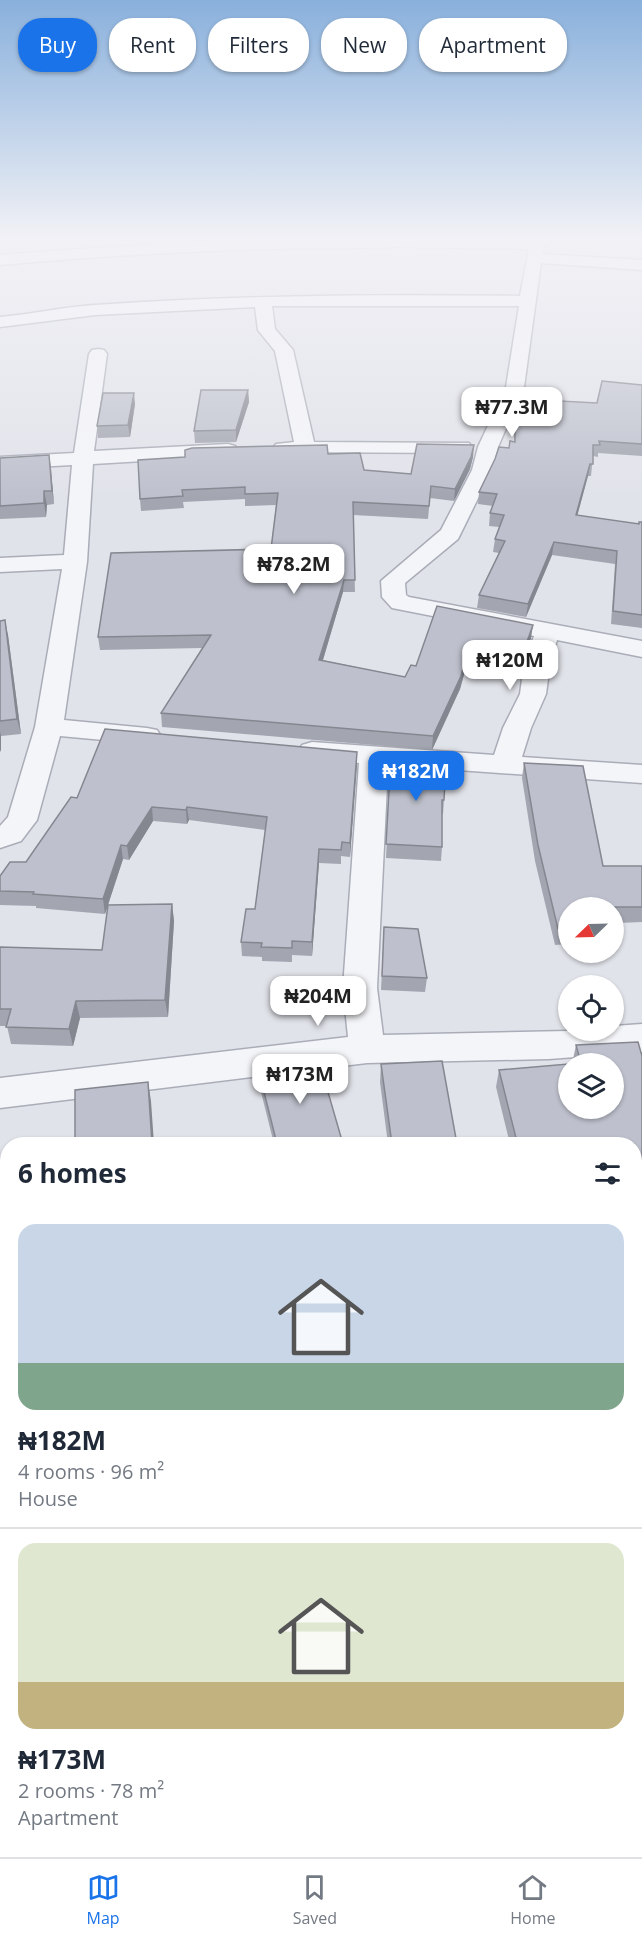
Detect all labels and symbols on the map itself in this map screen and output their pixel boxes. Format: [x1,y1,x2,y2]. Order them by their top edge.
pin: ₦77.3M [463,387,561,438]
pin: ₦78.2M [245,544,343,595]
pin: ₦120M [468,640,552,691]
pin: ₦182M [374,751,458,802]
north arrow [558,897,624,963]
pin: ₦204M [276,976,360,1027]
pin: ₦173M [258,1054,342,1105]

